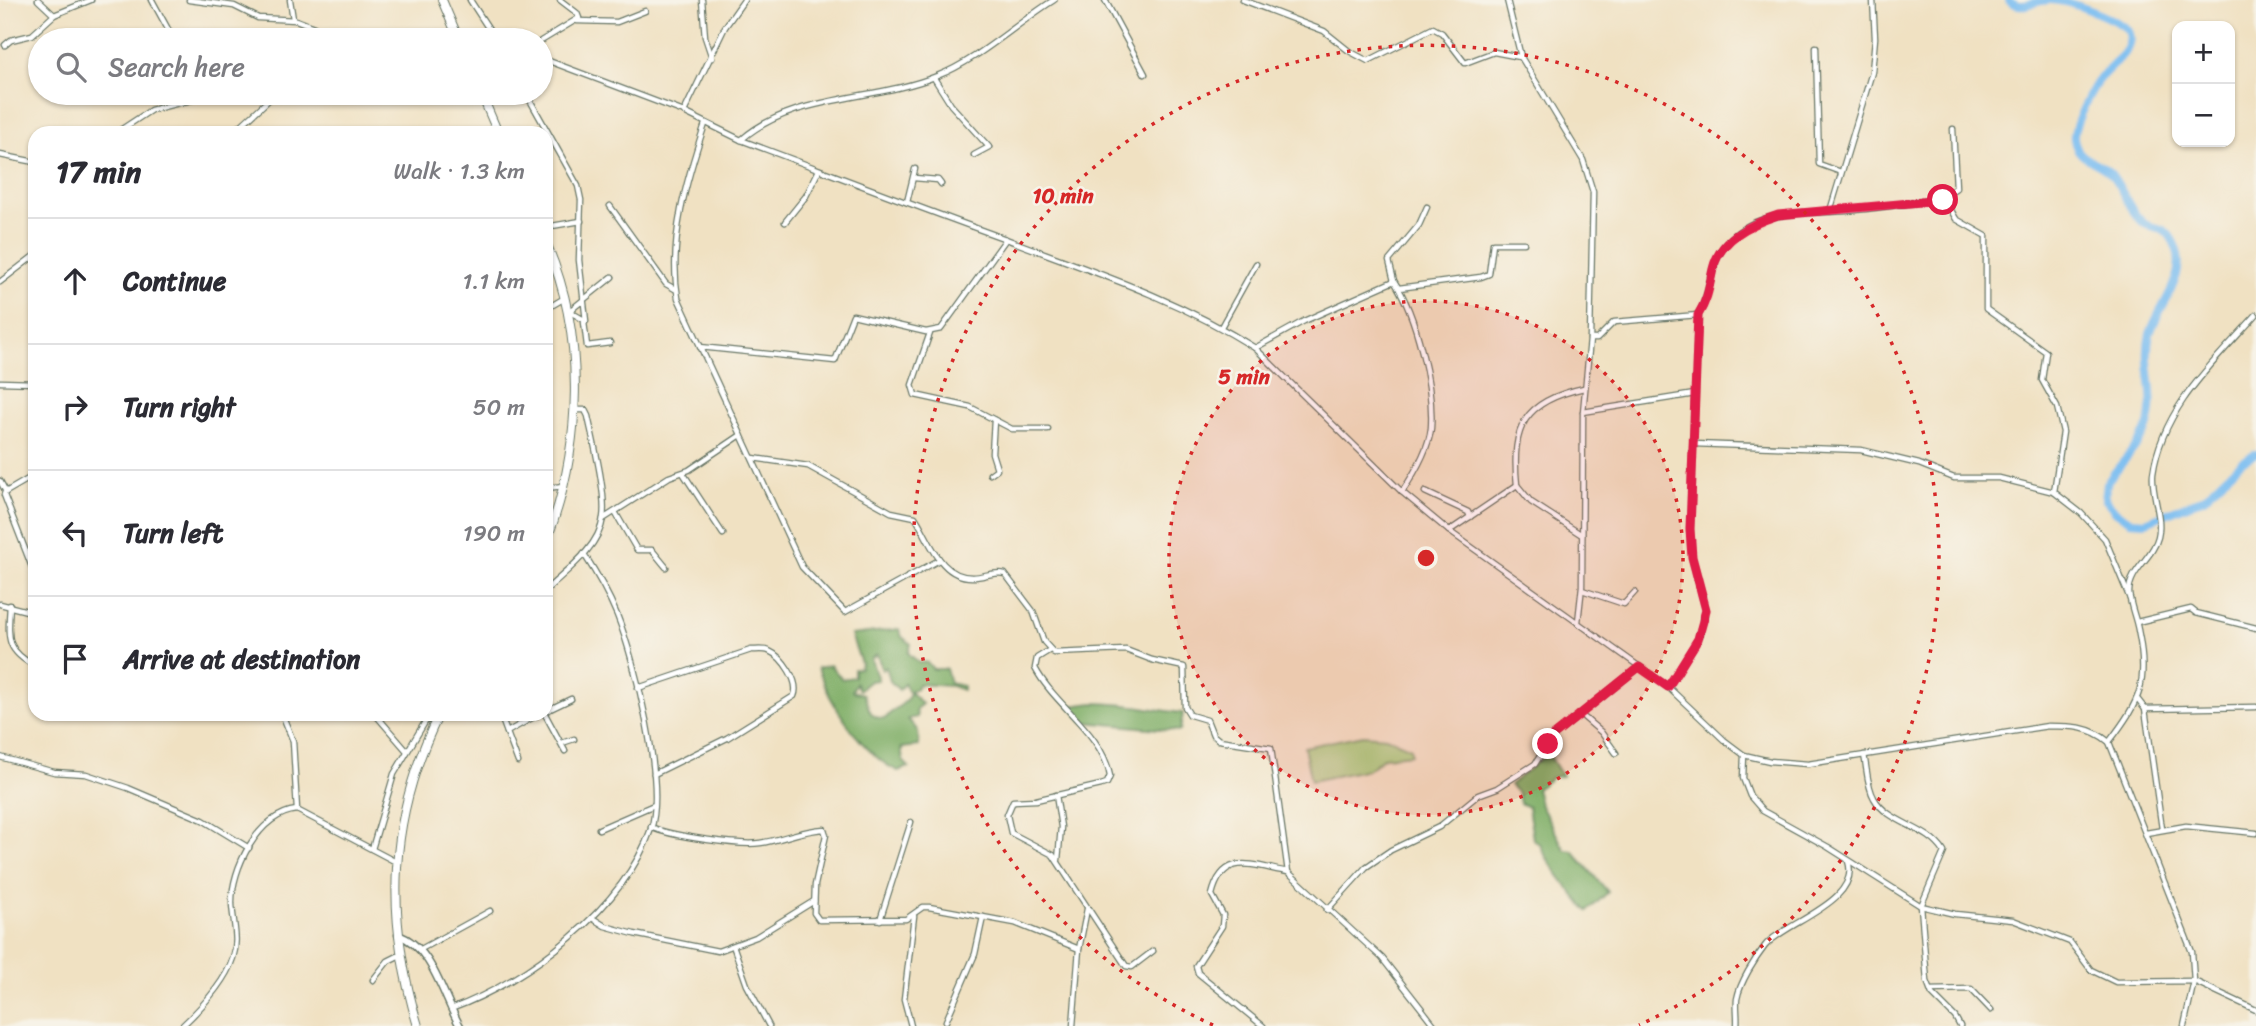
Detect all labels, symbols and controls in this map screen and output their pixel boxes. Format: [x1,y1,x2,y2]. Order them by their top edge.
map controls [2172,21,2235,147]
button: + [2172,21,2235,84]
search box [28,28,553,105]
text: Search here [108,44,245,90]
icon: search [52,48,90,86]
button: − [2172,84,2235,147]
text: 17 min [56,145,141,199]
text: Walk · 1.3 km [394,151,525,192]
text: 10 min [1033,177,1094,215]
route start [1927,184,1958,215]
text: Continue [123,258,226,304]
text: 1.1 km [462,261,525,302]
icon: ahead [56,262,94,300]
text: 5 min [1218,358,1270,396]
text: Turn right [123,384,236,430]
text: 50 m [473,387,525,428]
icon: right [56,388,94,426]
text: Turn left [123,510,223,556]
text: 190 m [463,513,525,554]
icon: left [56,514,94,552]
centre of rings [1414,546,1438,570]
text: Arrive at destination [123,636,360,682]
icon: arrive [56,640,94,678]
route end [1532,728,1563,759]

